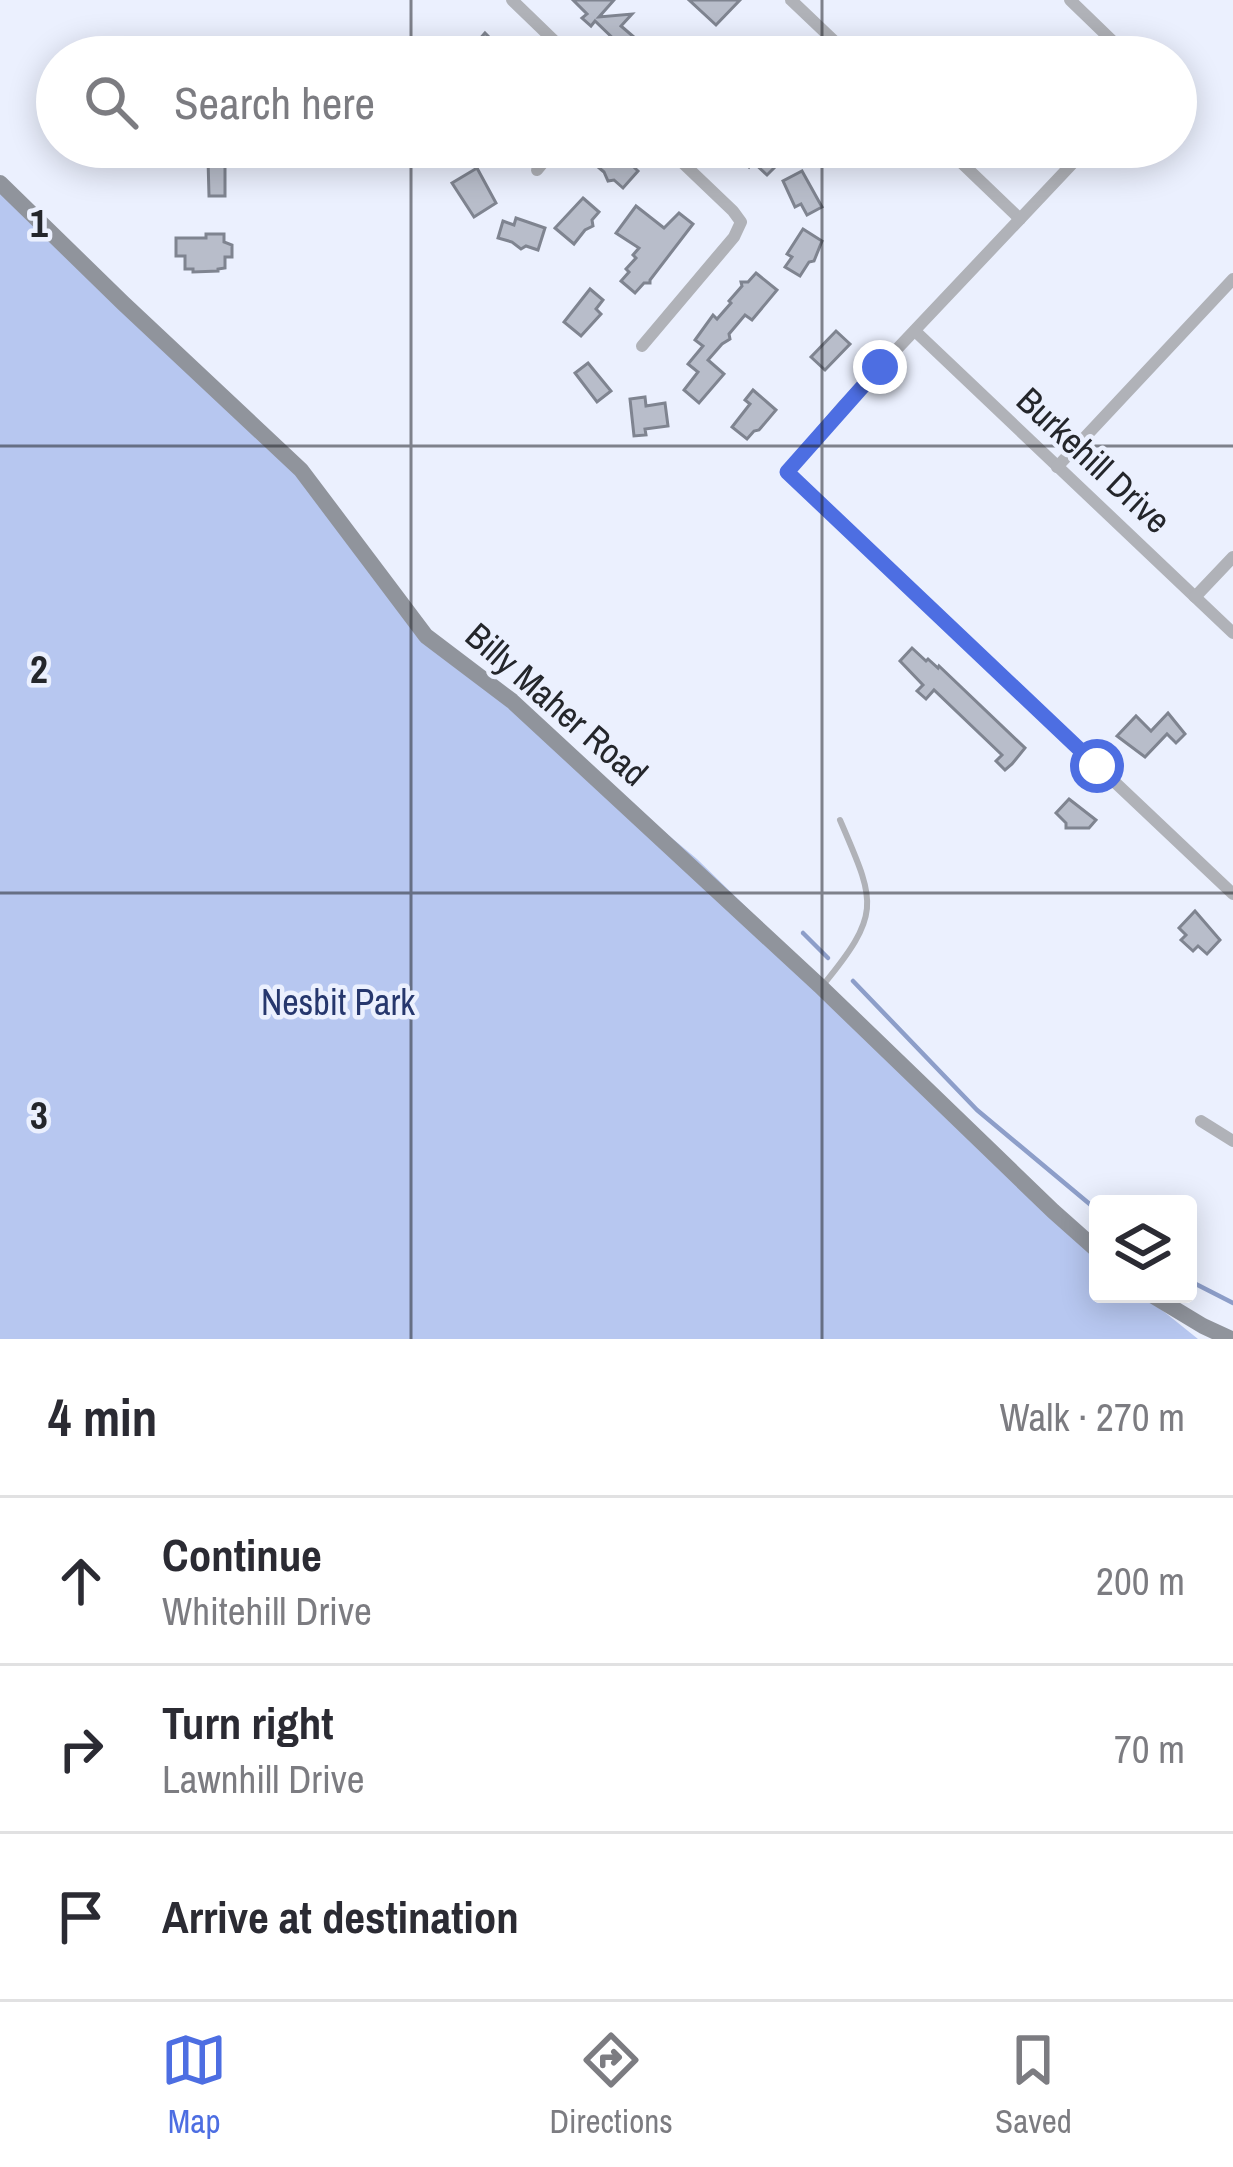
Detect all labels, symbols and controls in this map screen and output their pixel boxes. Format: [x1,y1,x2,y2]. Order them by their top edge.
search box [36,36,1197,168]
icon: search [78,69,144,135]
text: Search here [174,72,375,133]
text: 1 [30,197,48,249]
route end [853,340,907,394]
street label: Burkehill Drive [1007,376,1181,544]
street label: Billy Maher Road [456,612,658,796]
text: 2 [30,643,48,695]
route start [1070,739,1124,793]
park label: Nesbit Park [261,978,415,1026]
text: 3 [30,1089,48,1141]
map controls [1089,1195,1197,1303]
button: layers [1089,1195,1197,1303]
text: 4 min [48,1383,157,1452]
text: Walk · 270 m [1000,1391,1185,1443]
text: Continue [162,1524,322,1585]
icon: ahead [48,1548,114,1614]
text: 200 m [1096,1555,1185,1607]
text: Whitehill Drive [162,1585,372,1637]
text: Turn right [162,1692,334,1753]
icon: right [48,1716,114,1782]
text: 70 m [1114,1723,1185,1775]
text: Lawnhill Drive [162,1753,365,1805]
icon: arrive [48,1884,114,1950]
text: Arrive at destination [162,1886,519,1947]
tab: Map [161,2027,227,2143]
tab: Directions [549,2027,673,2143]
tab: Saved [995,2027,1072,2143]

